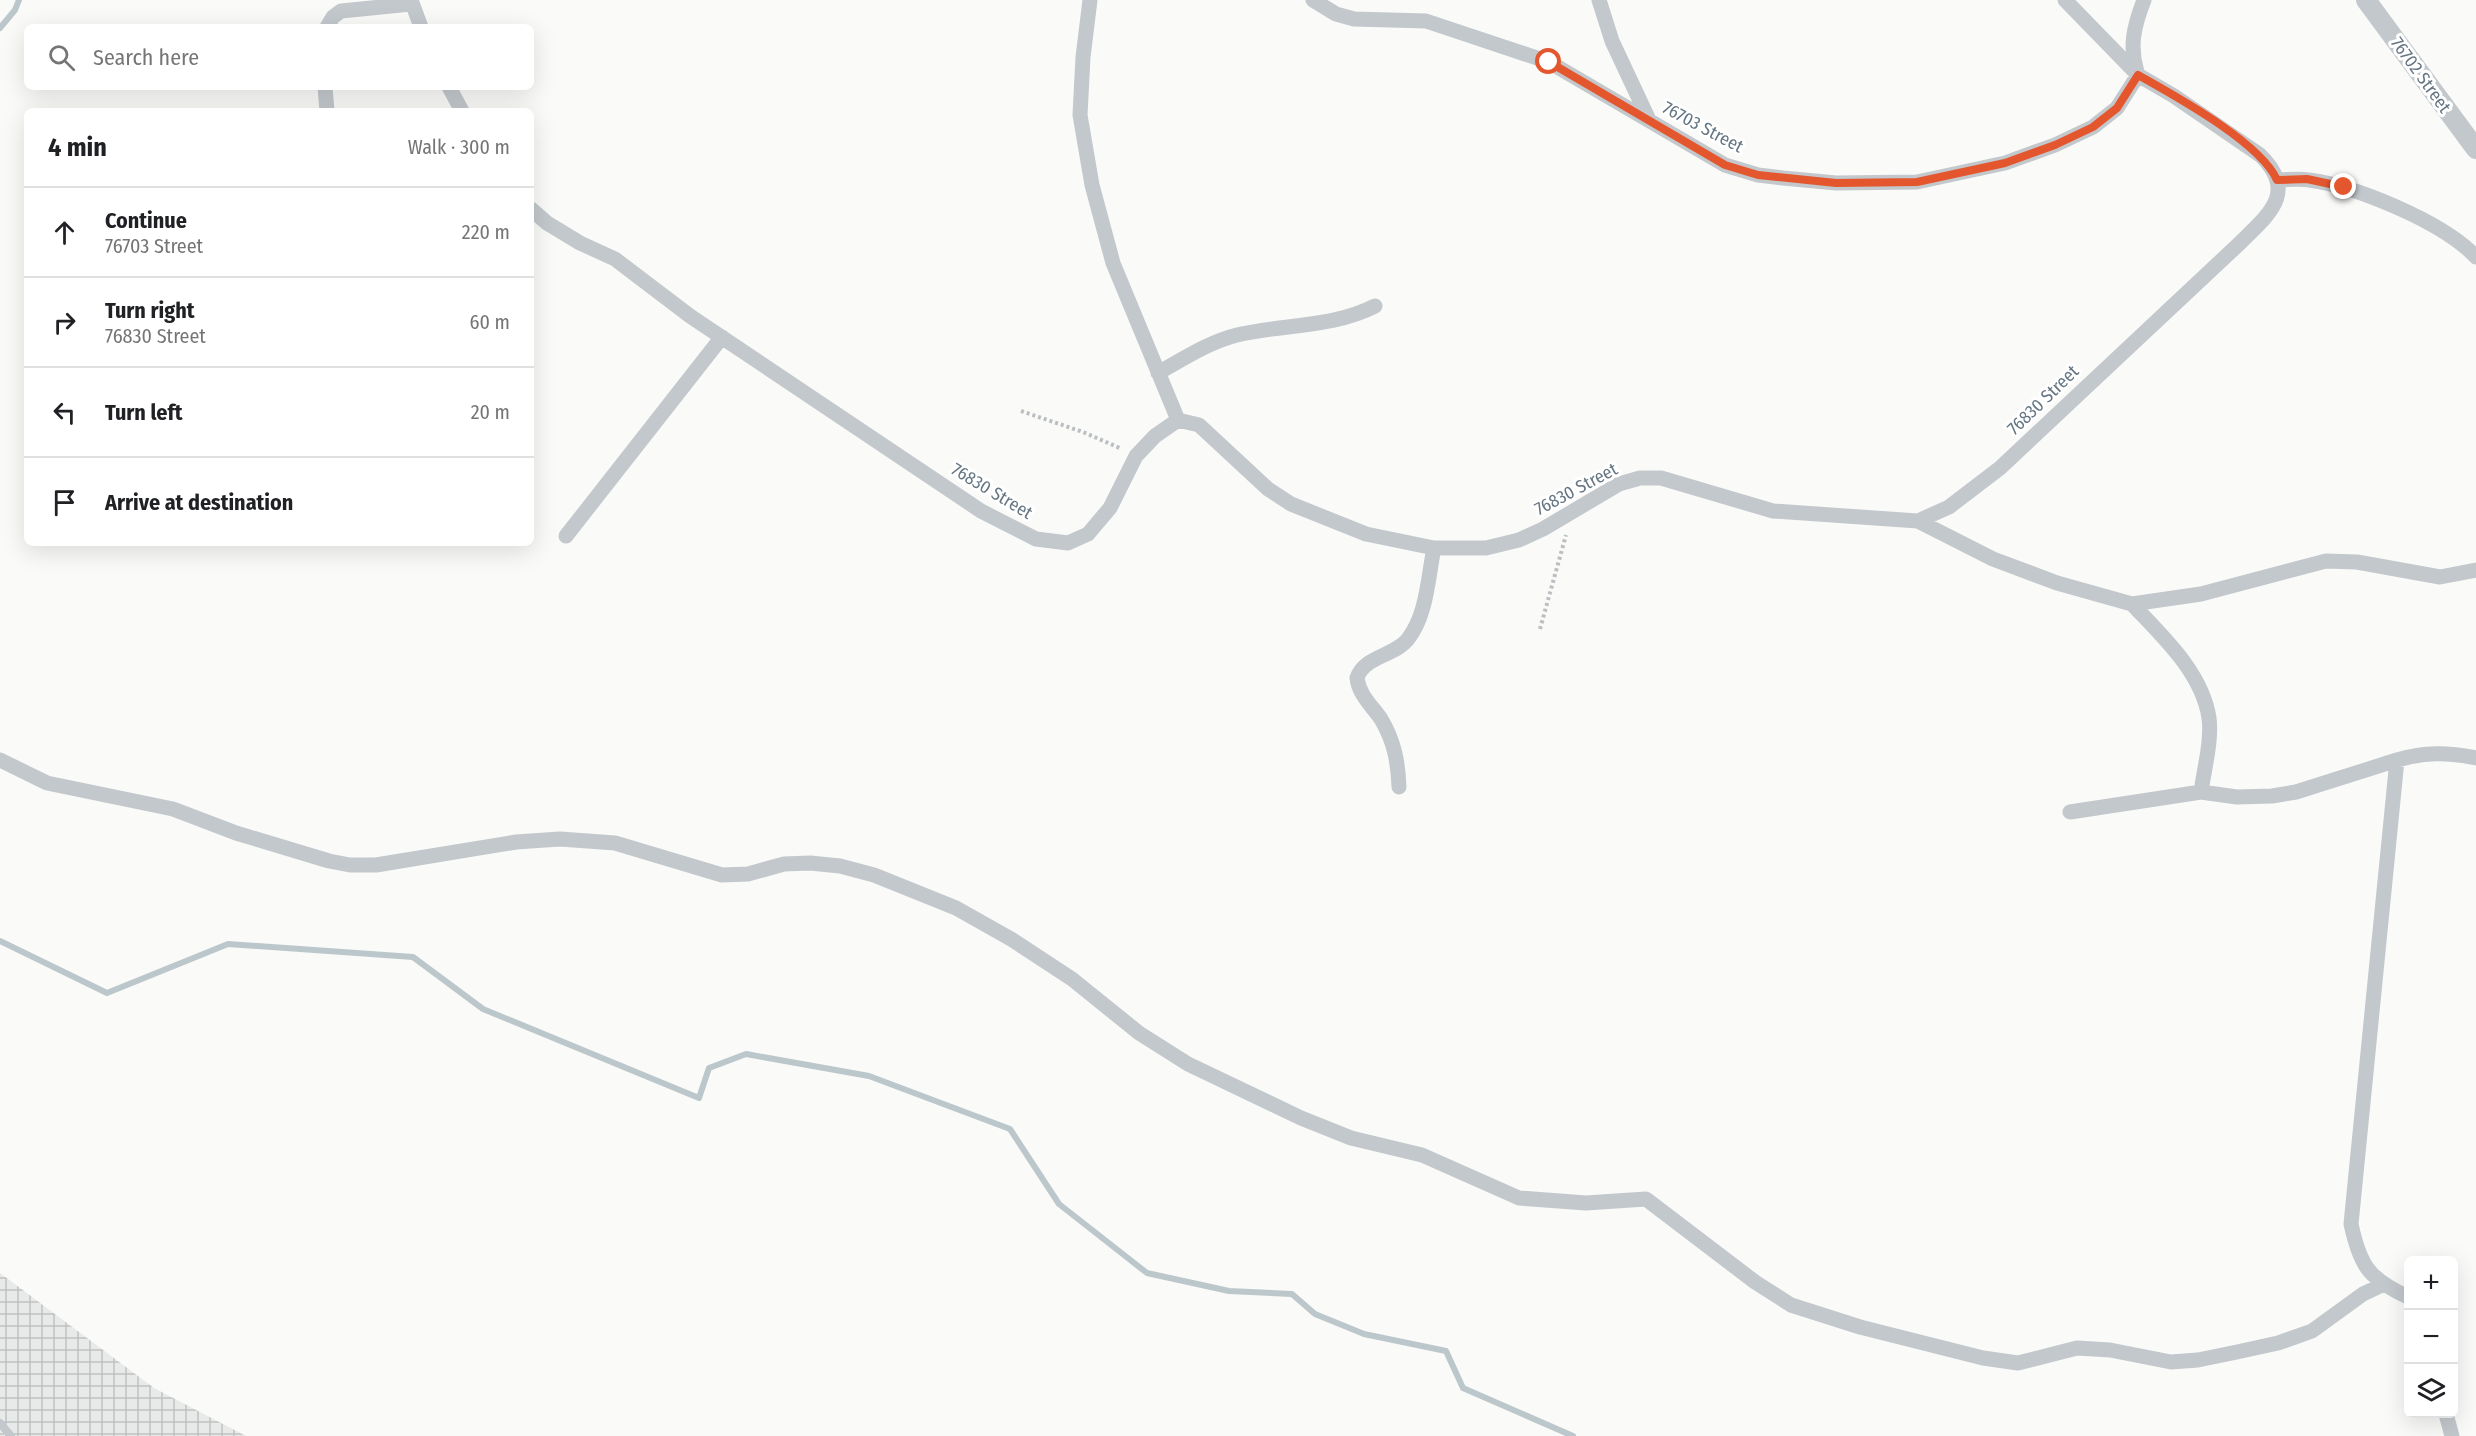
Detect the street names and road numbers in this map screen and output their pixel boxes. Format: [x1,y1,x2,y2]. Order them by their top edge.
street label: 76702 Street [2386,33,2456,117]
street label: 76703 Street [1659,97,1747,158]
street label: 76830 Street [2003,360,2083,439]
street label: 76830 Street [947,458,1037,524]
street label: 76830 Street [1531,458,1621,520]

